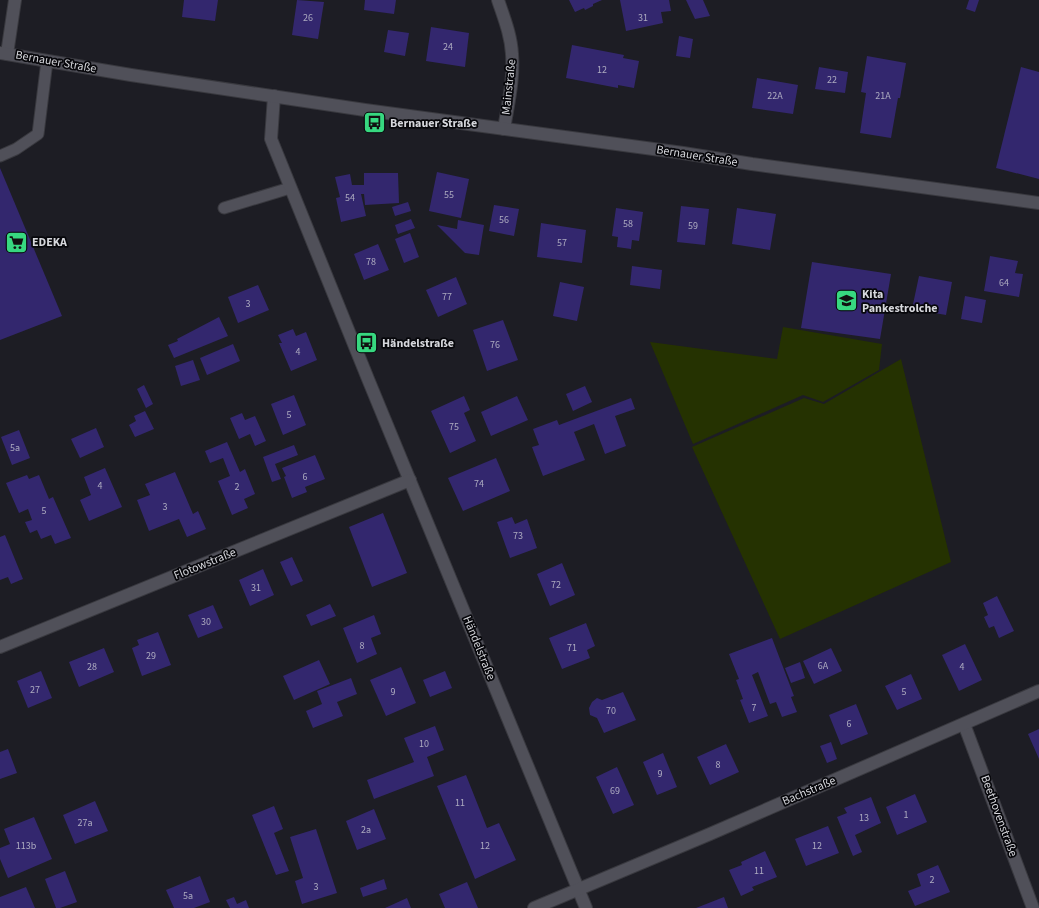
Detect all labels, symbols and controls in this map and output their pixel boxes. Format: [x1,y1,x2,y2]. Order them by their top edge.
house number: 26 [303,11,313,25]
house number: 31 [638,11,648,25]
house number: 24 [443,40,453,54]
street label: Bernauer Straße [14,47,98,77]
street label: Mainstraße [498,58,520,116]
house number: 12 [597,63,607,77]
house number: 22 [827,73,837,87]
house number: 22A [767,89,783,103]
house number: 21A [875,89,891,103]
bus stop icon: Bernauer Straße [361,110,387,136]
place label: Bernauer Straße [390,115,477,132]
street label: Bernauer Straße [655,141,739,171]
house number: 55 [444,188,454,202]
house number: 54 [345,191,355,205]
house number: 56 [499,213,509,227]
house number: 58 [623,217,633,231]
house number: 59 [688,219,698,233]
supermarket icon: EDEKA [3,229,29,255]
place label: EDEKA [32,234,67,251]
house number: 57 [557,236,567,250]
house number: 78 [366,255,376,269]
house number: 64 [999,276,1009,290]
place label: Kita Pankestrolche [862,286,938,317]
school or university icon: Kita Pankestrolche [833,288,859,314]
house number: 77 [442,290,452,304]
house number: 3 [246,297,251,311]
bus stop icon: Händelstraße [353,330,379,356]
place label: Händelstraße [382,335,454,352]
house number: 76 [490,338,500,352]
house number: 4 [296,345,301,359]
house number: 5 [287,408,292,422]
house number: 75 [449,420,459,434]
house number: 5a [10,441,20,455]
house number: 6 [303,470,308,484]
house number: 74 [474,477,484,491]
house number: 4 [98,479,103,493]
house number: 2 [235,480,240,494]
house number: 3 [163,500,168,514]
house number: 5 [42,504,47,518]
house number: 73 [513,529,523,543]
street label: Flotowstraße [171,544,239,584]
house number: 72 [551,578,561,592]
house number: 31 [251,581,261,595]
street label: Händelstraße [458,613,500,683]
house number: 30 [201,615,211,629]
house number: 8 [360,639,365,653]
house number: 71 [567,641,577,655]
house number: 29 [146,649,156,663]
house number: 6A [818,659,829,673]
house number: 28 [87,660,97,674]
house number: 4 [960,660,965,674]
house number: 27 [30,683,40,697]
house number: 9 [391,685,396,699]
house number: 5 [902,685,907,699]
house number: 7 [752,701,757,715]
house number: 70 [606,704,616,718]
house number: 6 [847,717,852,731]
house number: 10 [419,737,429,751]
house number: 8 [716,758,721,772]
house number: 9 [658,767,663,781]
street label: Bachstraße [780,772,838,810]
street label: Beethovenstraße [976,773,1022,859]
house number: 69 [610,784,620,798]
house number: 11 [455,796,465,810]
house number: 1 [904,808,909,822]
house number: 13 [859,811,869,825]
house number: 27a [78,816,92,830]
house number: 2a [361,823,371,837]
house number: 113b [16,839,37,853]
house number: 12 [480,839,490,853]
house number: 12 [812,839,822,853]
house number: 11 [754,864,764,878]
house number: 2 [930,873,935,887]
house number: 3 [314,880,319,894]
house number: 5a [183,889,193,903]

